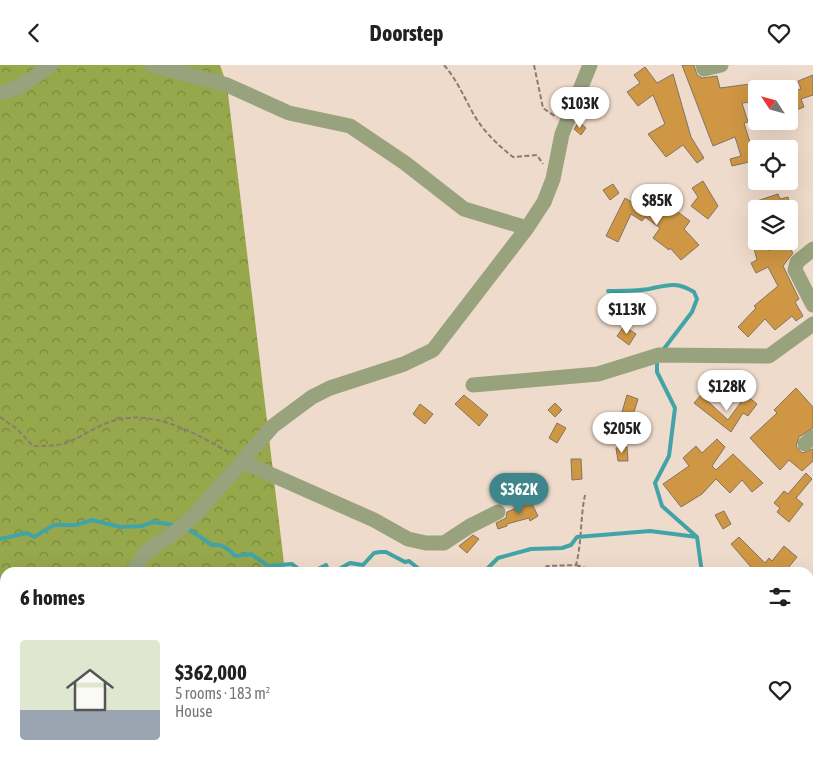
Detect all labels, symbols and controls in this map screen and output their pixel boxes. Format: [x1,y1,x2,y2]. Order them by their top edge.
icon: back [20,19,48,47]
icon: heart [765,19,793,47]
text: Doorstep [370,20,443,46]
north arrow [748,80,798,130]
map controls [748,80,798,250]
pin: $103K [545,87,615,129]
text: $103K [561,94,599,112]
button: locate [748,140,798,190]
pin: $85K [627,184,687,226]
text: $85K [642,191,672,209]
button: layers [748,200,798,250]
pin: $113K [592,293,662,335]
text: $113K [608,300,646,318]
pin: $128K [692,369,762,412]
text: $128K [708,377,746,395]
pin: $205K [587,411,657,454]
text: $205K [603,419,641,437]
pin: $362K [484,473,554,515]
text: $362K [500,480,538,498]
icon: filters [766,583,794,611]
text: 6 homes [20,585,85,609]
icon: home [60,660,120,720]
text: $362,000 [175,660,247,684]
icon: heart [766,676,794,704]
text: 5 rooms · 183 m² [175,684,270,702]
text: House [175,702,212,720]

